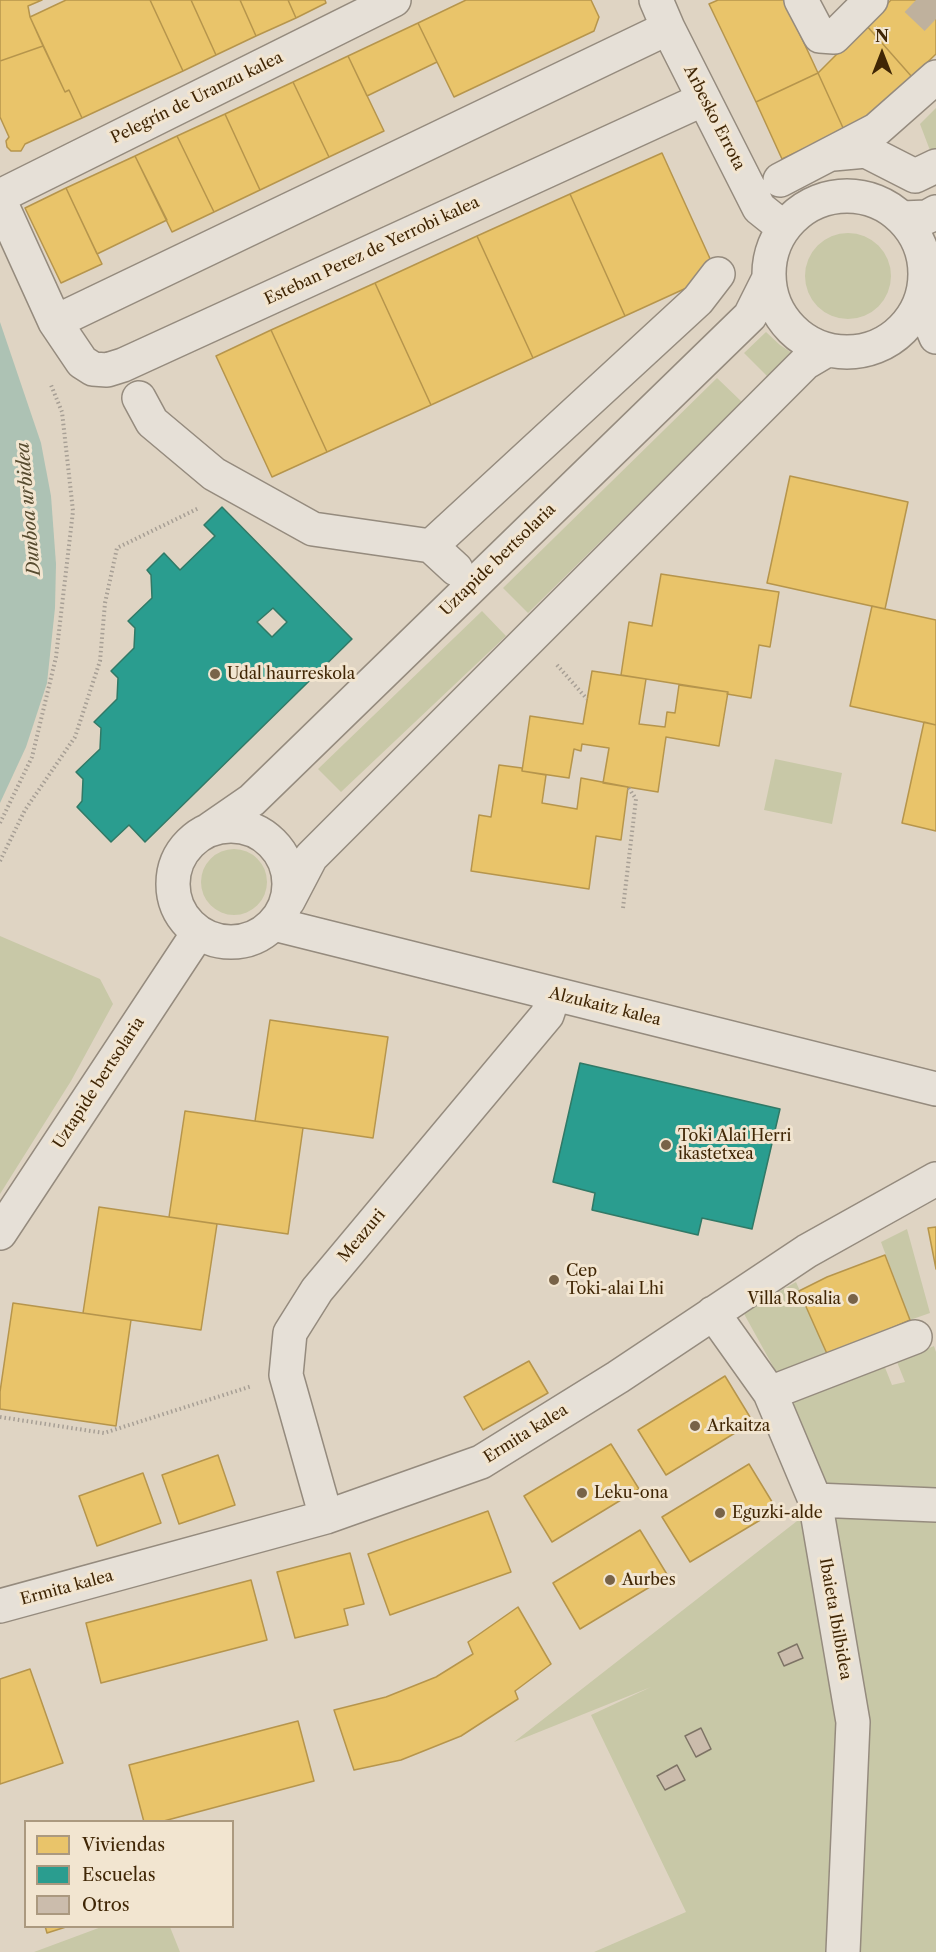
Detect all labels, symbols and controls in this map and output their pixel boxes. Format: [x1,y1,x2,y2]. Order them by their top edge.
north arrow [852,24,912,84]
text: N [875,26,889,46]
street label: Pelegrín de Uranzu kalea [108,48,286,148]
street label: Arbesko Errota [679,62,749,174]
street label: Esteban Perez de Yerrobi kalea [262,193,482,309]
water label: Dunboa urbidea [12,441,46,577]
street label: Uztapide bertsolaria [436,500,560,620]
place label: Udal haurreskola [227,664,355,684]
marker: Udal haurreskola [208,667,222,681]
street label: Alzukaitz kalea [547,984,663,1030]
street label: Uztapide bertsolaria [49,1014,149,1152]
place label: Toki Alai Herri ikastetxea [678,1126,791,1164]
marker: Toki Alai Herri ikastetxea [659,1138,673,1152]
street label: Meazuri [334,1206,390,1266]
place label: Cep Toki-alai Lhi [566,1261,664,1299]
marker: Cep Toki-alai Lhi [547,1273,561,1287]
place label: Villa Rosalia [748,1289,841,1309]
marker: Villa Rosalia [846,1292,860,1306]
street label: Ermita kalea [480,1401,572,1467]
place label: Arkaitza [707,1416,770,1436]
marker: Arkaitza [688,1419,702,1433]
place label: Leku-ona [594,1483,668,1503]
marker: Leku-ona [575,1486,589,1500]
place label: Eguzki-alde [732,1503,823,1523]
marker: Eguzki-alde [713,1506,727,1520]
street label: Ibaieta Ibilbidea [815,1557,855,1681]
street label: Ermita kalea [18,1566,116,1610]
place label: Aurbes [622,1570,676,1590]
marker: Aurbes [603,1573,617,1587]
legend [24,1820,234,1928]
text: Viviendas [82,1834,165,1856]
text: Escuelas [82,1864,156,1886]
text: Otros [82,1894,130,1916]

